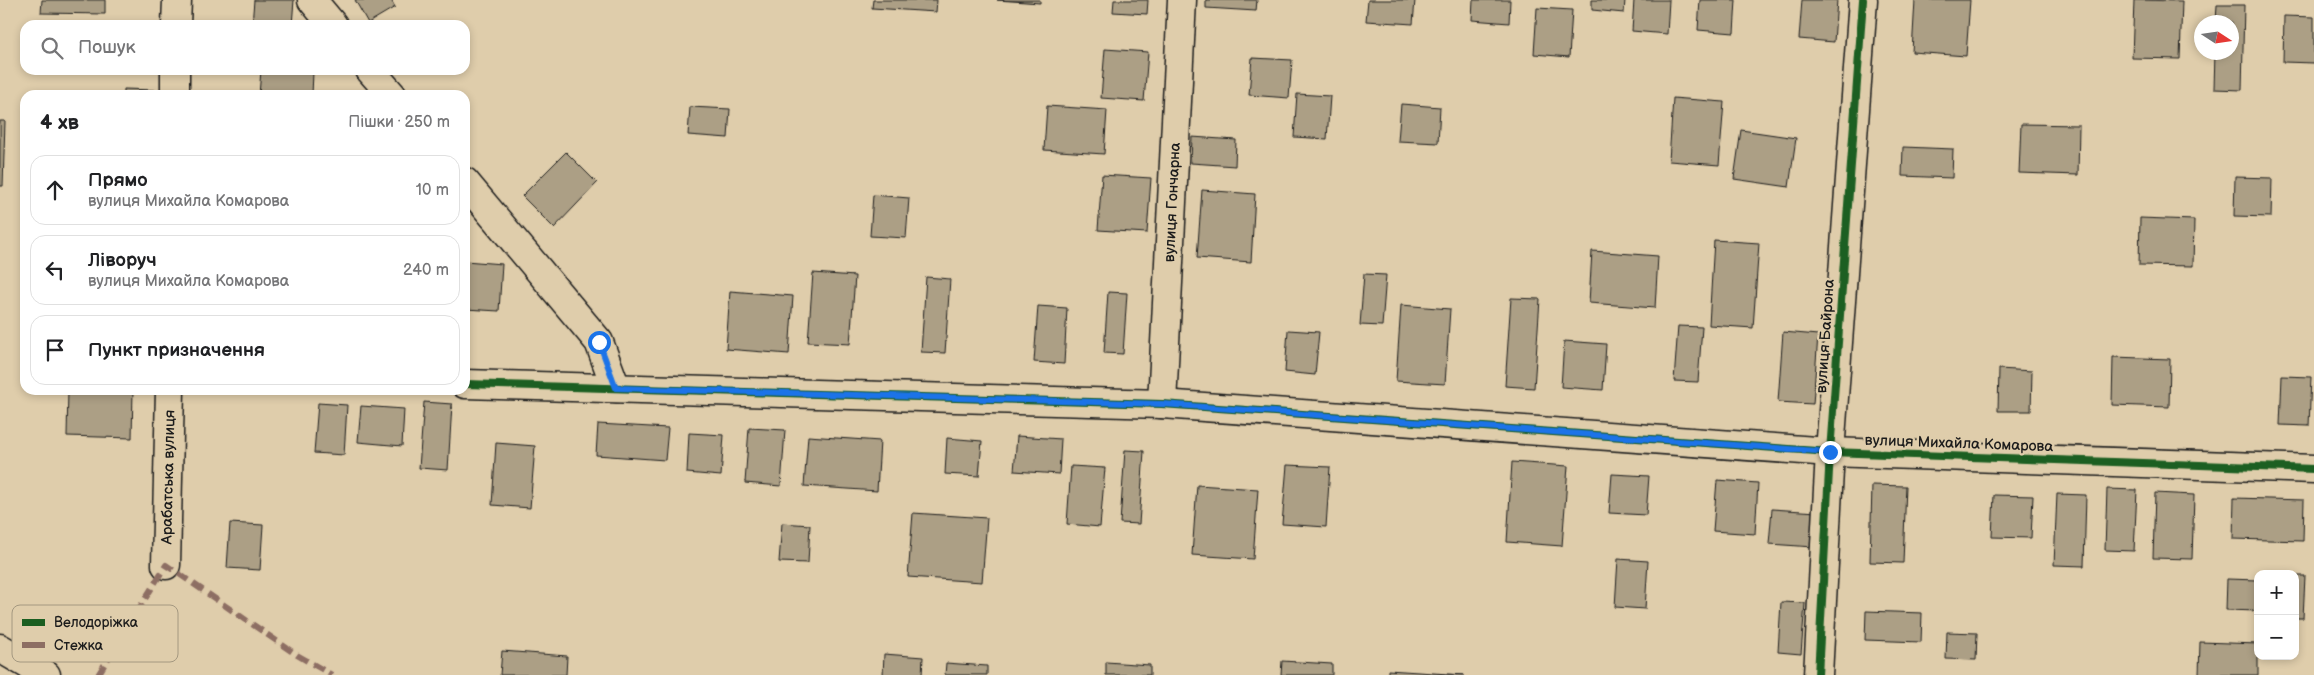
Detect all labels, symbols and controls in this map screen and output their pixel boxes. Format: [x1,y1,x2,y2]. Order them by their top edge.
north arrow [2194,15,2239,60]
search box [20,20,470,75]
icon: search [38,34,66,62]
text: Пошук [78,36,136,59]
text: 4 хв [40,110,79,135]
text: Пішки · 250 m [348,113,450,132]
street label: вулиця Гончарна [1160,142,1185,263]
text: Прямо [88,169,148,192]
icon: ahead [41,176,69,204]
text: 10 m [416,181,449,200]
text: вулиця Михайла Комарова [88,192,289,211]
text: Ліворуч [88,249,157,272]
icon: left [41,256,69,284]
text: 240 m [403,261,449,280]
text: вулиця Михайла Комарова [88,272,289,291]
street label: вулиця Байрона [1812,278,1839,394]
route start [588,331,611,354]
icon: arrive [41,336,69,364]
text: Пункт призначення [88,339,265,362]
street label: Арабатська вулиця [157,410,180,546]
street label: вулиця Михайла Комарова [1864,431,2054,456]
route end [1819,441,1842,464]
map controls [2254,570,2299,660]
button: + [2254,570,2299,615]
legend [12,605,178,662]
text: Велодоріжка [54,614,139,631]
button: − [2254,615,2299,660]
text: Стежка [54,637,104,654]

